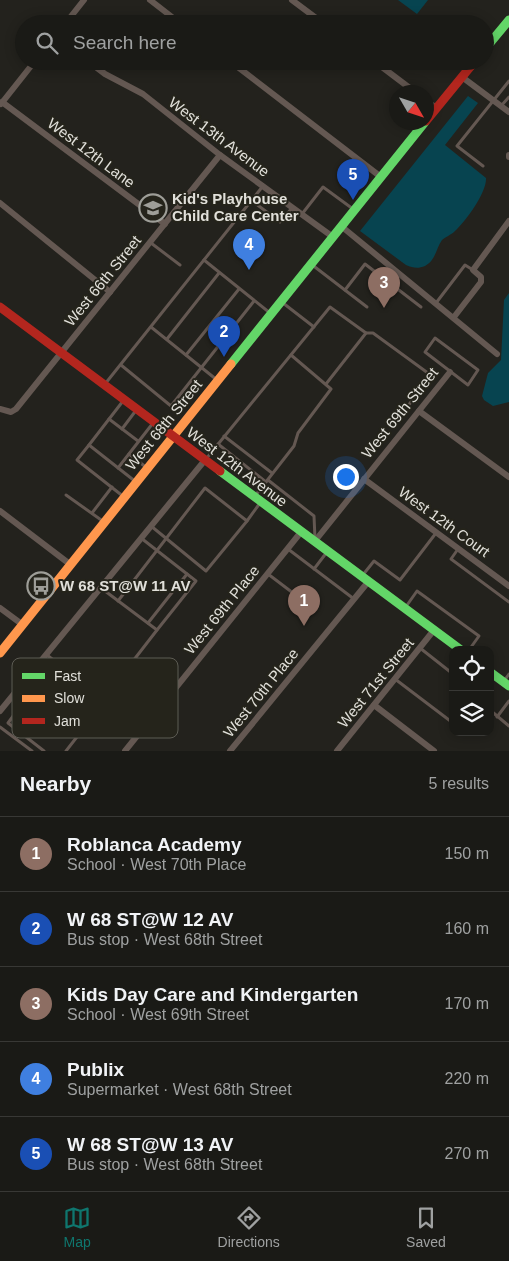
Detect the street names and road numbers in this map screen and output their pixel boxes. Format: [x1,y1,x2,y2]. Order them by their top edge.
street label: West 13th Avenue [166,93,273,180]
street label: West 12th Lane [44,114,138,191]
street label: West 66th Street [61,231,145,329]
street label: West 69th Street [358,363,442,461]
street label: West 68th Street [122,375,206,473]
street label: West 12th Avenue [184,423,291,510]
street label: West 12th Court [396,483,494,561]
street label: West 69th Place [181,562,263,657]
street label: West 71st Street [334,634,418,731]
street label: West 70th Place [220,645,302,740]

